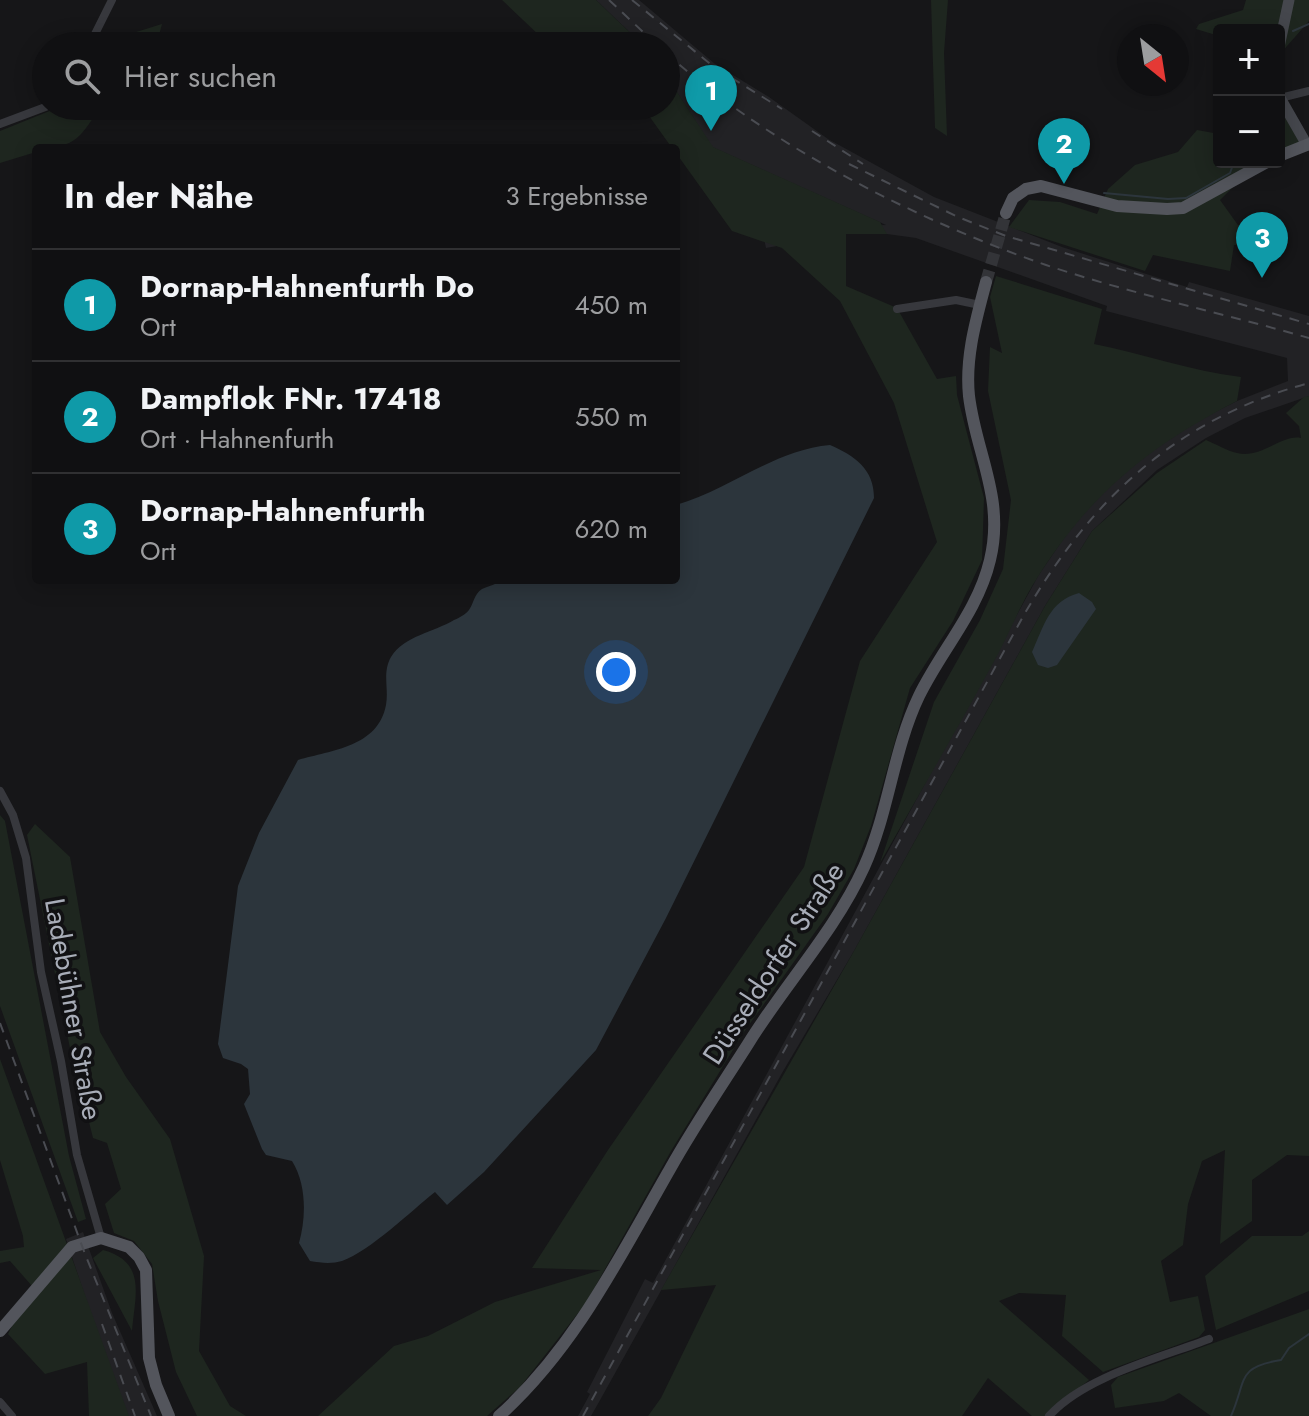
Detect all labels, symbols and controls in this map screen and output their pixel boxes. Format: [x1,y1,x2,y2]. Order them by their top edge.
north arrow [1117,24,1189,96]
map controls [1213,24,1285,168]
button: + [1213,24,1285,96]
search box [32,32,680,120]
icon: search [60,54,104,98]
text: Hier suchen [124,55,277,98]
pin: 1 [685,65,737,131]
button: − [1213,96,1285,168]
pin: 2 [1038,118,1090,184]
text: In der Nähe [64,172,254,221]
text: 3 Ergebnisse [505,177,648,215]
pin: 3 [1236,212,1288,278]
text: Dornap-Hahnenfurth Do [140,265,474,308]
text: 1 [83,286,97,324]
text: 450 m [574,286,648,324]
text: Ort [140,308,176,346]
text: Dampflok FNr. 17418 [140,377,442,420]
text: 2 [81,398,99,436]
text: 550 m [575,398,648,436]
text: Ort · Hahnenfurth [140,420,334,458]
text: Dornap-Hahnenfurth [140,489,426,532]
text: 3 [82,510,98,548]
text: 620 m [575,510,648,548]
text: Ort [140,532,176,570]
your location [596,652,636,692]
street label: Düsseldorfer Straße [693,854,854,1072]
street label: Ladebühner Straße [34,895,113,1123]

